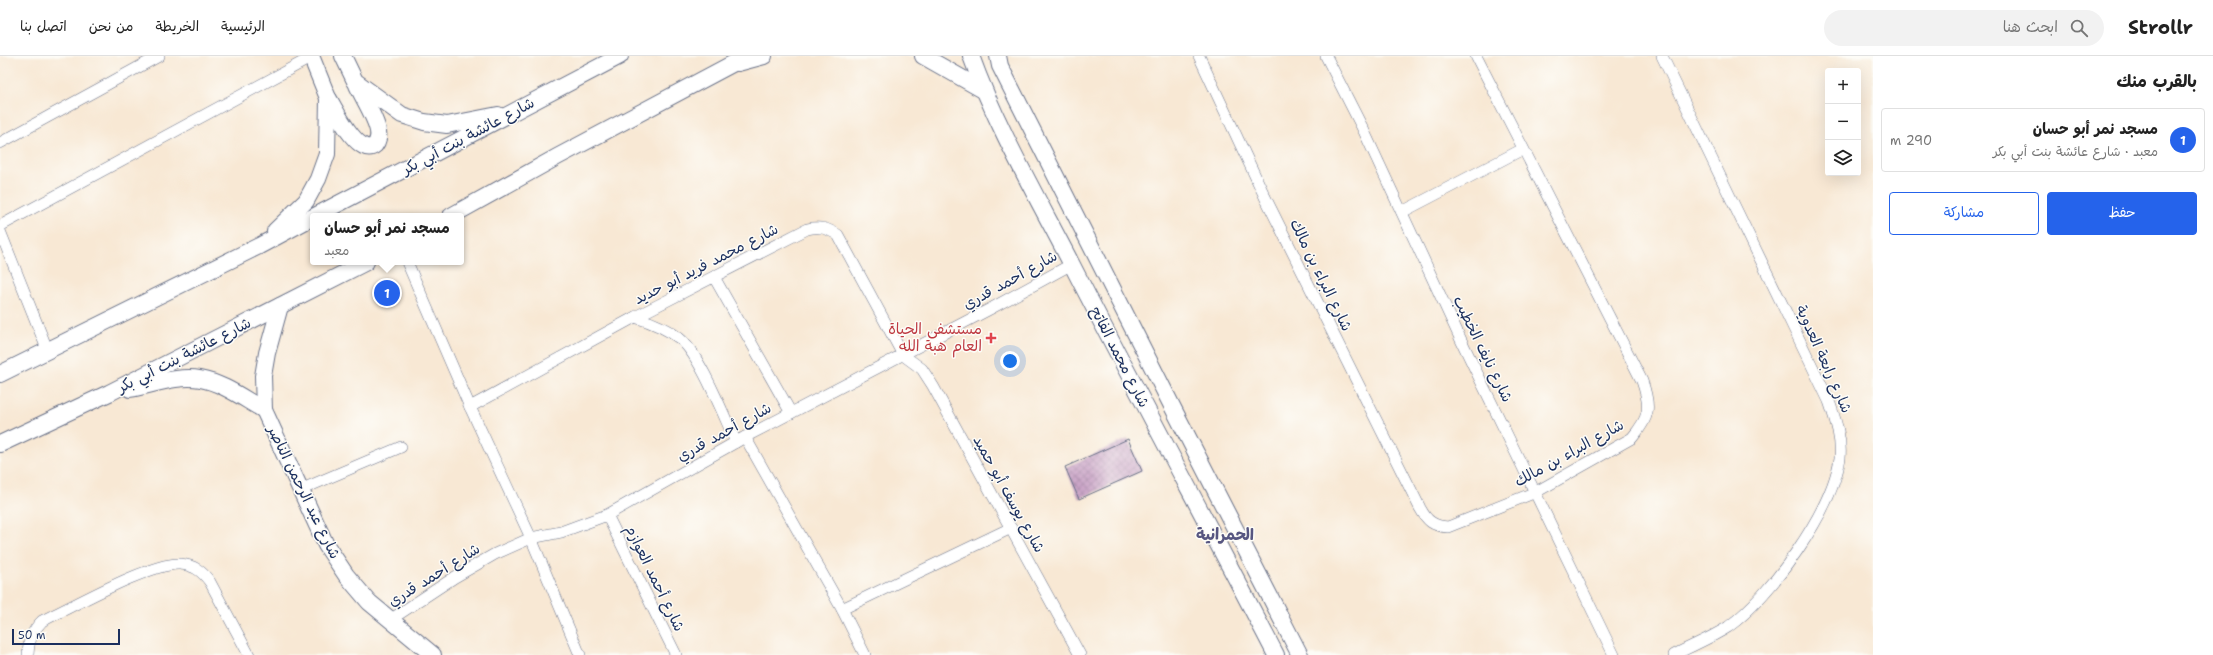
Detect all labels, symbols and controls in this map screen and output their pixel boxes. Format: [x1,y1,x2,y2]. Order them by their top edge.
search box [1824,10,2104,46]
text: Strollr [2128,15,2193,40]
text: اتصل بنا [20,17,67,35]
text: من نحن [89,17,133,35]
text: الخريطة [155,17,199,35]
text: الرئيسية [221,17,265,35]
text: ابحث هنا [2003,17,2058,37]
icon: search [2068,17,2090,39]
map controls [1825,68,1861,176]
button: + [1825,68,1861,104]
text: بالقرب منك [2117,70,2197,92]
street label: شارع عائشة بنت أبي بكر [396,93,539,183]
button: − [1825,104,1861,140]
text: مسجد نمر أبو حسان [2033,119,2158,139]
text: 290 m [1890,132,1932,149]
text: 1 [2180,132,2186,149]
button: layers [1825,140,1861,176]
text: معبد · شارع عائشة بنت أبي بكر [1993,143,2158,160]
button: مشاركة [1889,192,2039,235]
button: حفظ [2047,192,2197,235]
popup [310,213,464,265]
street label: شارع البراء بن مالك [1285,216,1357,334]
text: مسجد نمر أبو حسان [324,218,450,238]
street label: شارع محمد فريد أبو حديد [630,219,782,309]
text: معبد [324,242,349,259]
street label: شارع أحمد قدري [959,246,1061,315]
pin: 1 [374,278,400,308]
street label: شارع نايف الخطيب [1449,293,1517,405]
street label: شارع رابعة العدوية [1791,302,1857,416]
street label: شارع محمد الفاتح [1086,303,1154,411]
street label: شارع عائشة بنت أبي بكر [112,313,256,401]
place label: مستشفى الحياة العام هبة الله [888,319,982,358]
marker: مستشفى الحياة العام هبة الله [985,332,997,344]
your location [1000,351,1020,371]
street label: شارع أحمد قدري [673,398,775,467]
street label: شارع البراء بن مالك [1511,415,1627,491]
street label: شارع عبد الرحمن الناصر [263,421,345,562]
street label: شارع يوسف أبو حميد [969,432,1049,556]
street label: شارع أحمد العوازم [619,521,689,635]
district label: الحمرانية [1196,524,1254,545]
street label: شارع أحمد قدري [384,539,484,612]
scale bar [12,627,120,646]
text: 50 m [18,628,46,643]

